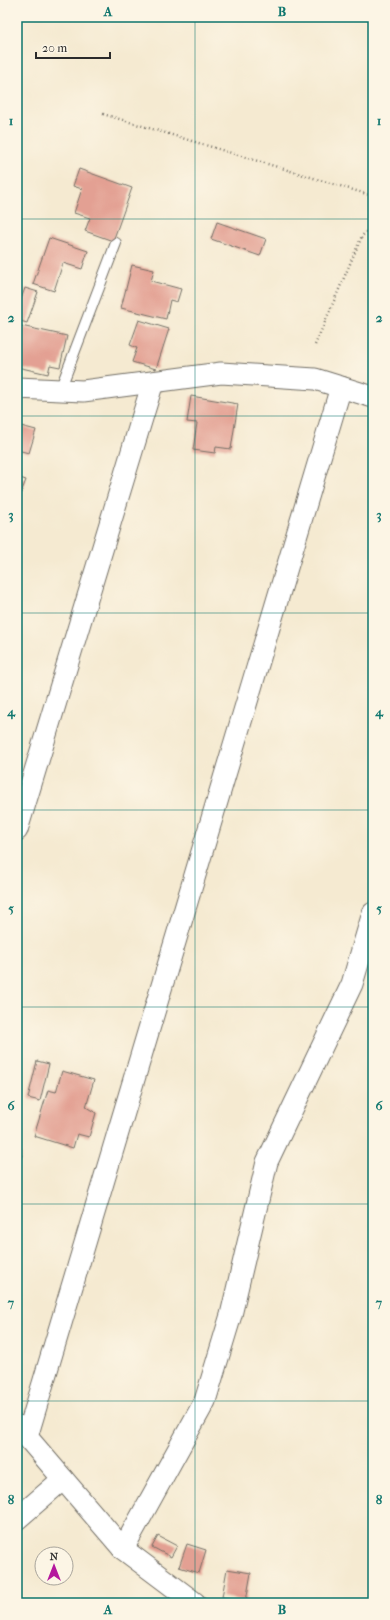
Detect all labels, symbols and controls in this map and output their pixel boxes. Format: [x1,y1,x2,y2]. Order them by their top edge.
text: A [103,4,113,19]
text: B [278,4,287,19]
scale bar [36,34,110,60]
text: 20 m [42,41,67,55]
text: 1 [9,113,14,128]
text: 1 [377,113,382,128]
text: 2 [8,310,15,325]
text: 2 [376,310,383,325]
text: 3 [8,507,14,523]
text: 3 [376,507,382,523]
text: 4 [6,704,16,720]
text: 4 [374,704,384,720]
text: 5 [8,901,14,916]
text: 5 [376,901,382,916]
text: 6 [7,1098,15,1113]
text: 6 [375,1098,383,1113]
text: 7 [7,1295,15,1310]
text: 7 [375,1295,383,1310]
text: 8 [8,1492,15,1507]
text: 8 [376,1492,383,1507]
north arrow [34,1546,74,1586]
text: N [50,1550,59,1563]
text: A [103,1602,113,1617]
text: B [278,1602,287,1617]

